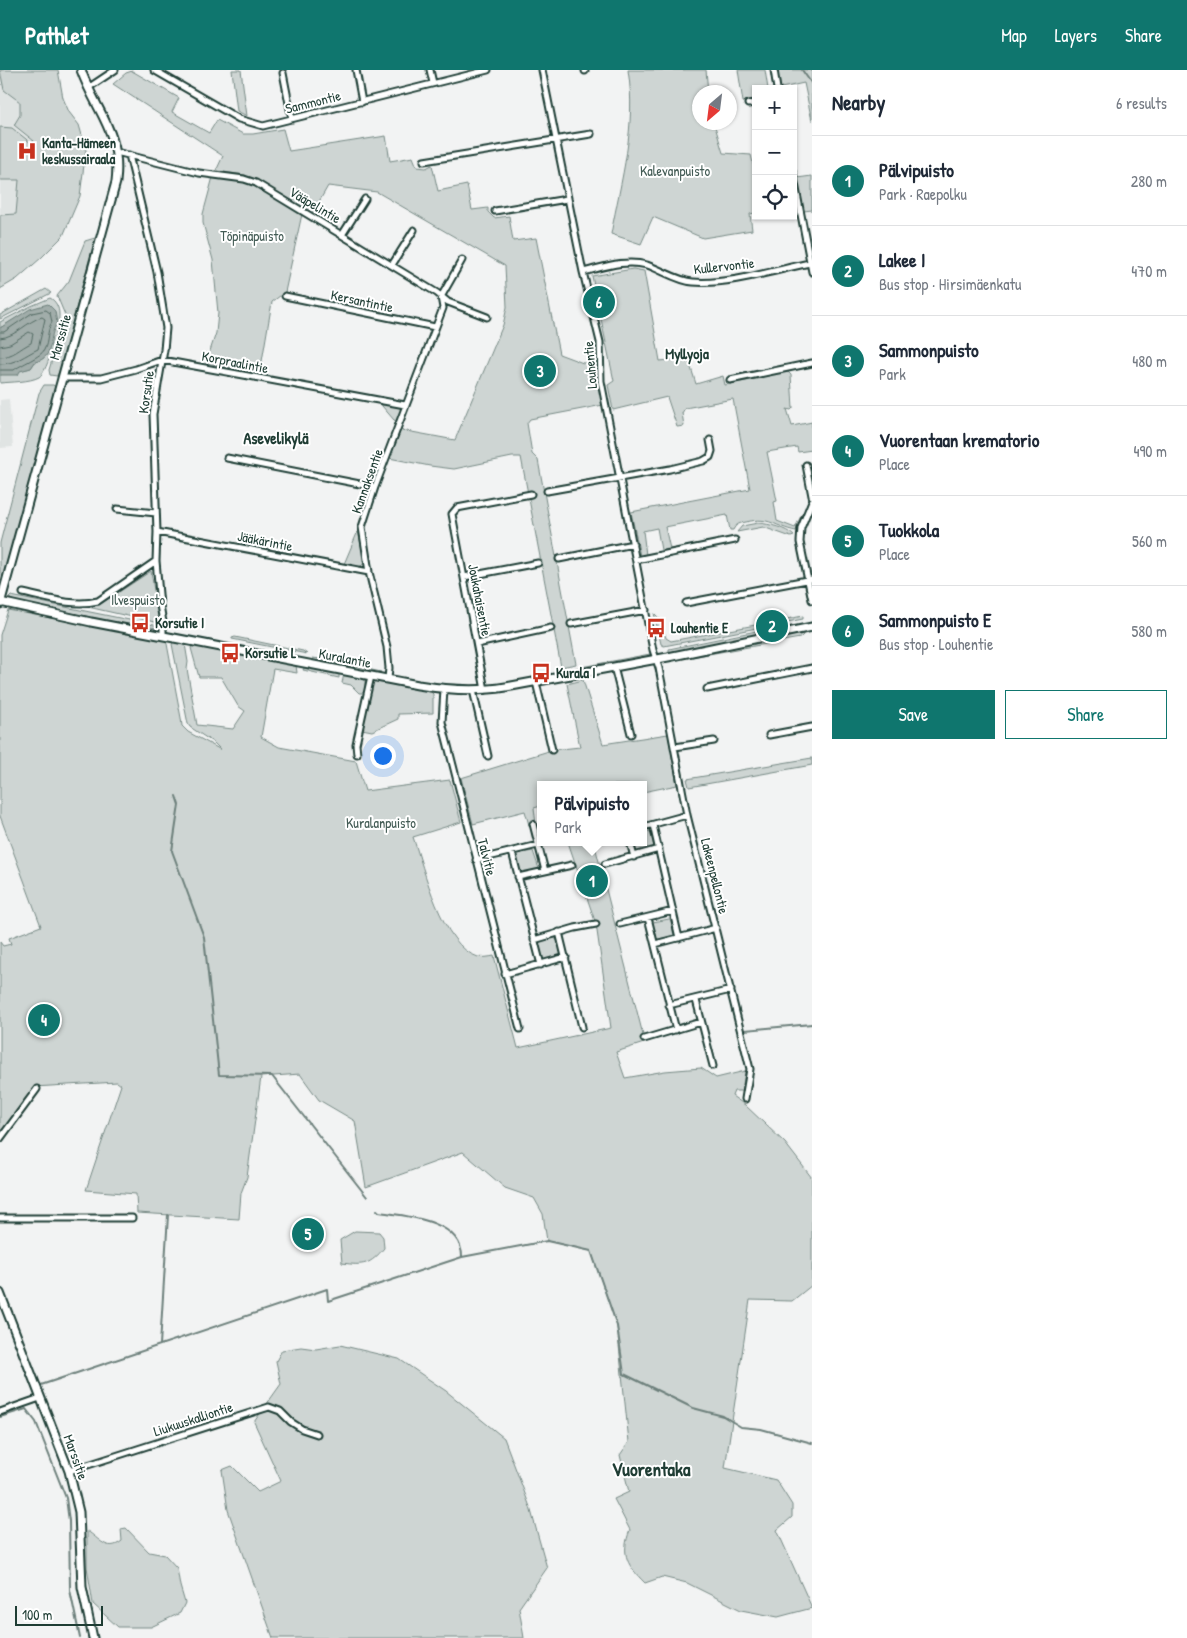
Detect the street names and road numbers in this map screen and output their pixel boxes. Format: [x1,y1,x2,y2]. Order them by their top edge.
street label: Sammontie [283,85,343,118]
street label: Vääpelintie [285,182,345,229]
street label: Kullervontie [693,253,756,278]
street label: Kersantintie [329,285,395,316]
street label: Marssitie [44,311,75,362]
street label: Louhentie [578,340,601,390]
street label: Korpraalintie [200,346,270,378]
street label: Korsutie [133,369,158,414]
street label: Kannaksentie [346,445,387,516]
street label: Jääkärintie [236,526,295,555]
street label: Joukahaisentie [464,562,497,638]
street label: Kuralantie [317,643,373,672]
street label: Talvitie [474,836,501,878]
street label: Lakeenpellontie [696,836,734,916]
street label: Liukuuskalliontie [151,1397,235,1440]
street label: Marssitie [60,1432,94,1482]

